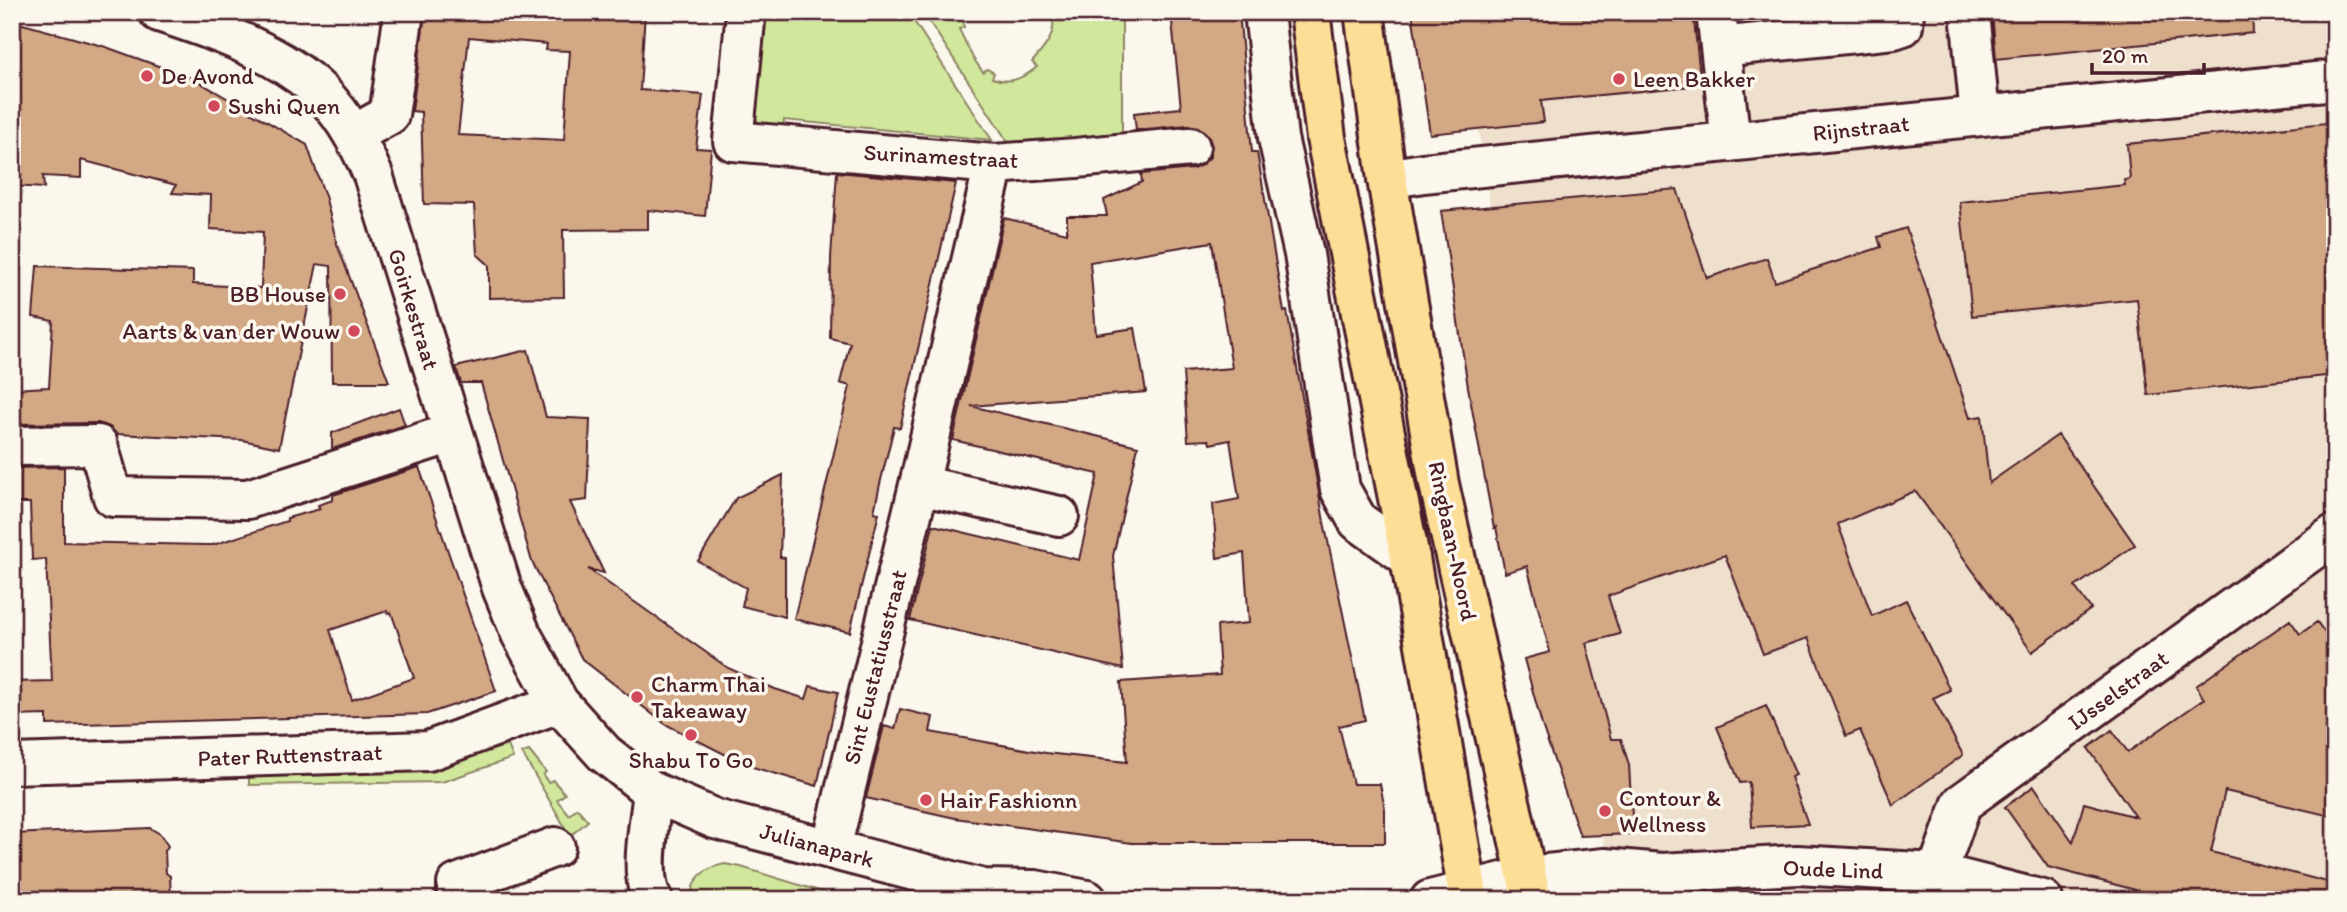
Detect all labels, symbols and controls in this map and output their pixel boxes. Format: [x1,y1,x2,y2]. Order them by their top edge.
scale bar [2092,32,2204,76]
text: 20 m [2102,43,2149,68]
place label: De Avond [161,62,254,90]
place label: Leen Bakker [1633,65,1755,93]
marker: De Avond [139,68,155,84]
marker: Leen Bakker [1611,71,1627,87]
place label: Sushi Quen [228,92,340,120]
marker: Sushi Quen [206,98,222,114]
street label: Rijnstraat [1811,109,1911,147]
street label: Surinamestraat [863,138,1019,174]
street label: Goirkestraat [382,245,446,373]
place label: BB House [230,280,326,308]
marker: BB House [332,286,348,302]
place label: Aarts & van der Wouw [123,317,340,345]
marker: Aarts & van der Wouw [346,323,362,339]
street label: Ringbaan-Noord [1422,459,1484,624]
street label: Sint Eustatiusstraat [837,567,913,767]
street label: IJsselstraat [2062,644,2174,736]
place label: Charm Thai Takeaway [651,670,766,724]
marker: Charm Thai Takeaway [629,689,645,705]
marker: Shabu To Go [683,727,699,743]
street label: Pater Ruttenstraat [197,738,383,772]
place label: Shabu To Go [629,746,753,774]
place label: Contour & Wellness [1619,784,1721,838]
place label: Hair Fashionn [940,786,1077,814]
marker: Hair Fashionn [918,792,934,808]
marker: Contour & Wellness [1597,803,1613,819]
street label: Julianapark [757,816,877,874]
street label: Oude Lind [1782,853,1884,885]

